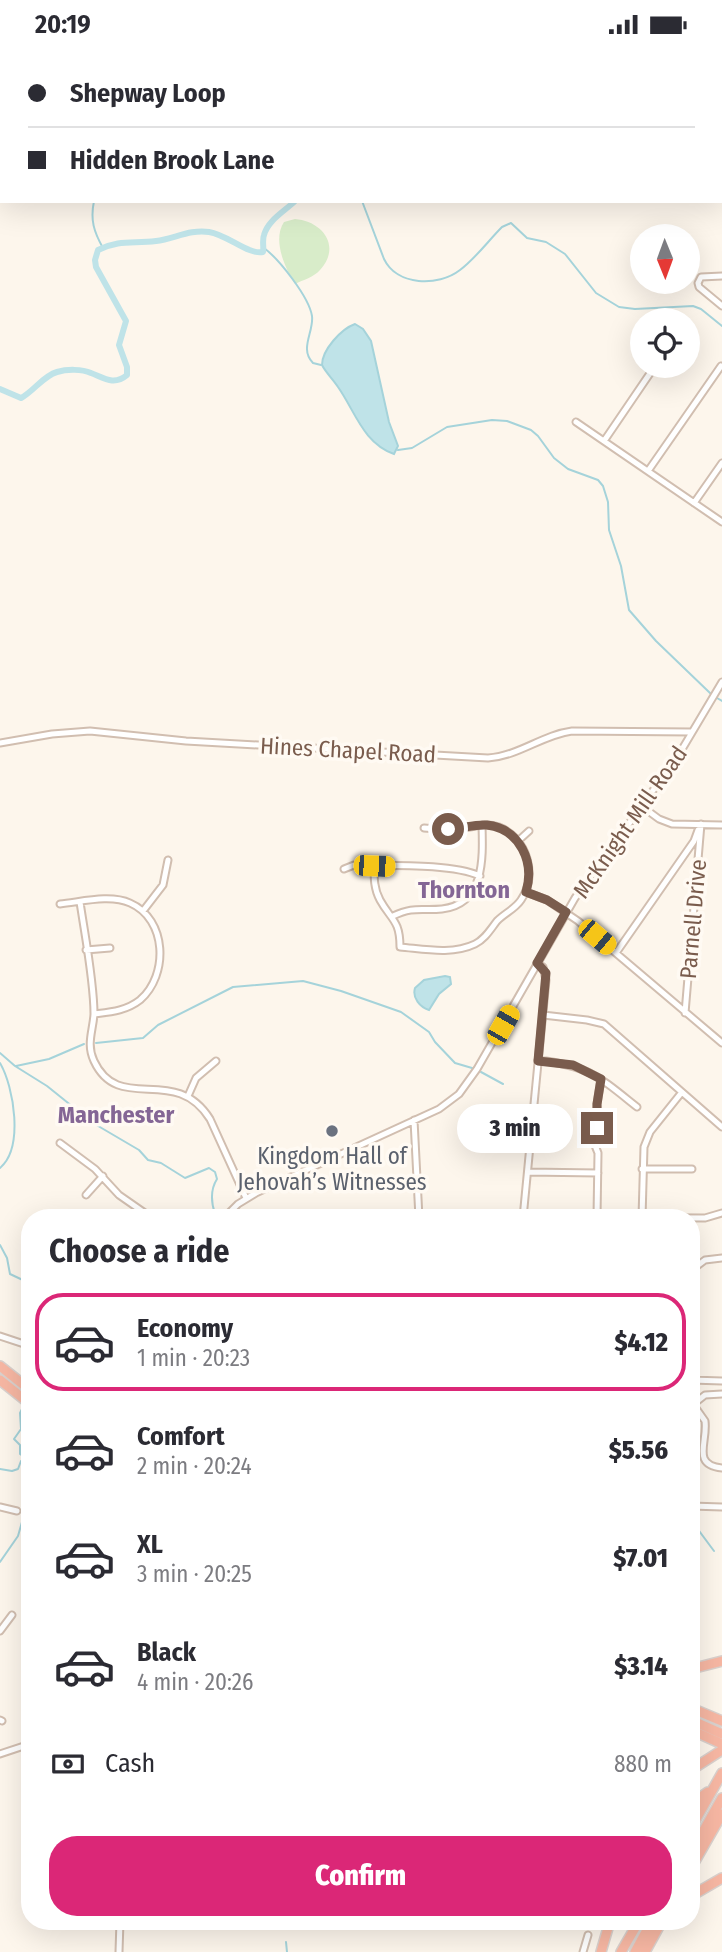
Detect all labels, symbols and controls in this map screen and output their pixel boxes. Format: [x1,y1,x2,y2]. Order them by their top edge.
text: 20:19 [35,9,91,40]
text: Shepway Loop [70,78,226,109]
text: Hidden Brook Lane [70,145,274,176]
north arrow [630,224,700,294]
map controls [630,224,700,378]
button: locate [630,308,700,378]
street label: Hines Chapel Road [259,731,437,769]
street label: McKnight Mill Road [567,740,693,904]
route start [432,813,464,845]
car [353,855,396,877]
street label: Parnell Drive [674,858,712,980]
district label: Thornton [418,876,510,904]
car [575,915,620,959]
car [484,1002,523,1048]
district label: Manchester [58,1101,174,1129]
callout: 3 min [457,1103,572,1153]
route end [581,1112,613,1144]
text: 3 min [489,1114,541,1142]
marker: Kingdom Hall of Jehovah’s Witnesses [324,1123,340,1139]
place label: Kingdom Hall of Jehovah’s Witnesses [237,1142,427,1196]
text: Choose a ride [49,1232,230,1270]
icon: car [53,1311,116,1374]
text: Economy [137,1313,233,1344]
text: $4.12 [614,1327,668,1358]
text: 1 min · 20:23 [137,1344,250,1372]
icon: car [53,1419,116,1482]
text: Comfort [137,1421,225,1452]
text: $5.56 [609,1435,668,1466]
text: 2 min · 20:24 [137,1452,252,1480]
icon: car [53,1527,116,1590]
text: XL [137,1529,163,1560]
text: $7.01 [613,1543,668,1574]
text: 3 min · 20:25 [137,1560,252,1588]
icon: car [53,1635,116,1698]
text: Black [137,1637,196,1668]
text: $3.14 [614,1651,668,1682]
text: 4 min · 20:26 [137,1668,253,1696]
icon: cash [49,1745,87,1783]
text: Cash [105,1748,155,1779]
text: 880 m [614,1750,672,1778]
button: Confirm [49,1836,672,1916]

